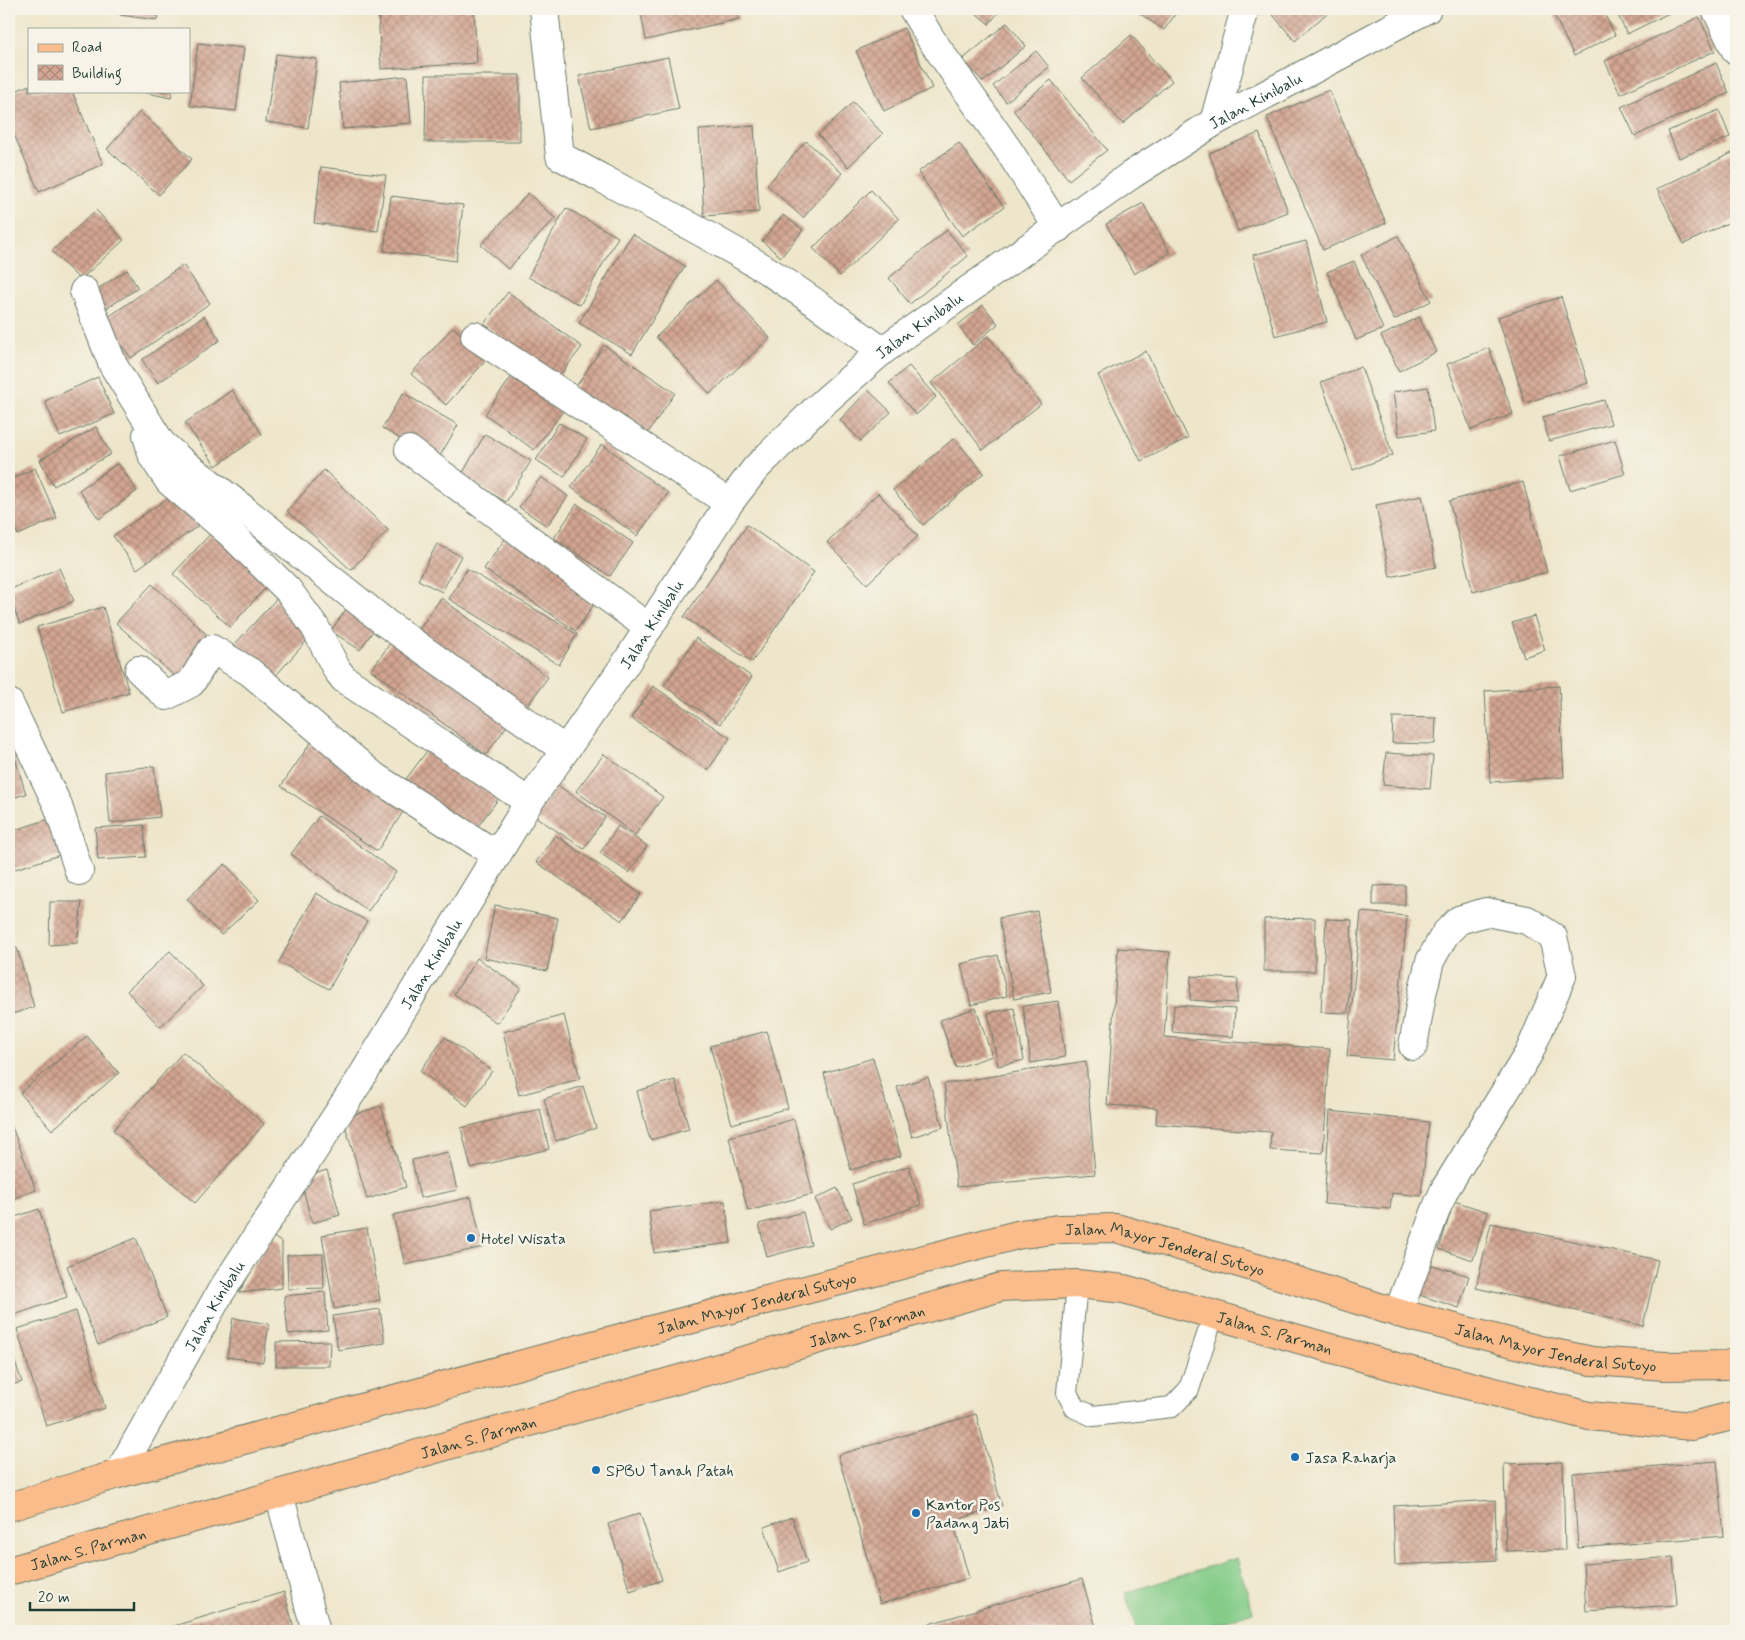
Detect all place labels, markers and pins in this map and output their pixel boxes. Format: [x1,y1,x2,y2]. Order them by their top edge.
place label: Hotel Wisata [481,1229,566,1250]
marker: Hotel Wisata [465,1232,477,1244]
place label: Jasa Raharja [1305,1448,1396,1469]
marker: Jasa Raharja [1289,1451,1301,1463]
place label: SPBU Tanah Patah [606,1461,734,1482]
marker: SPBU Tanah Patah [590,1464,602,1476]
place label: Kantor Pos Padang Jati [926,1495,1009,1534]
marker: Kantor Pos Padang Jati [910,1507,922,1519]

